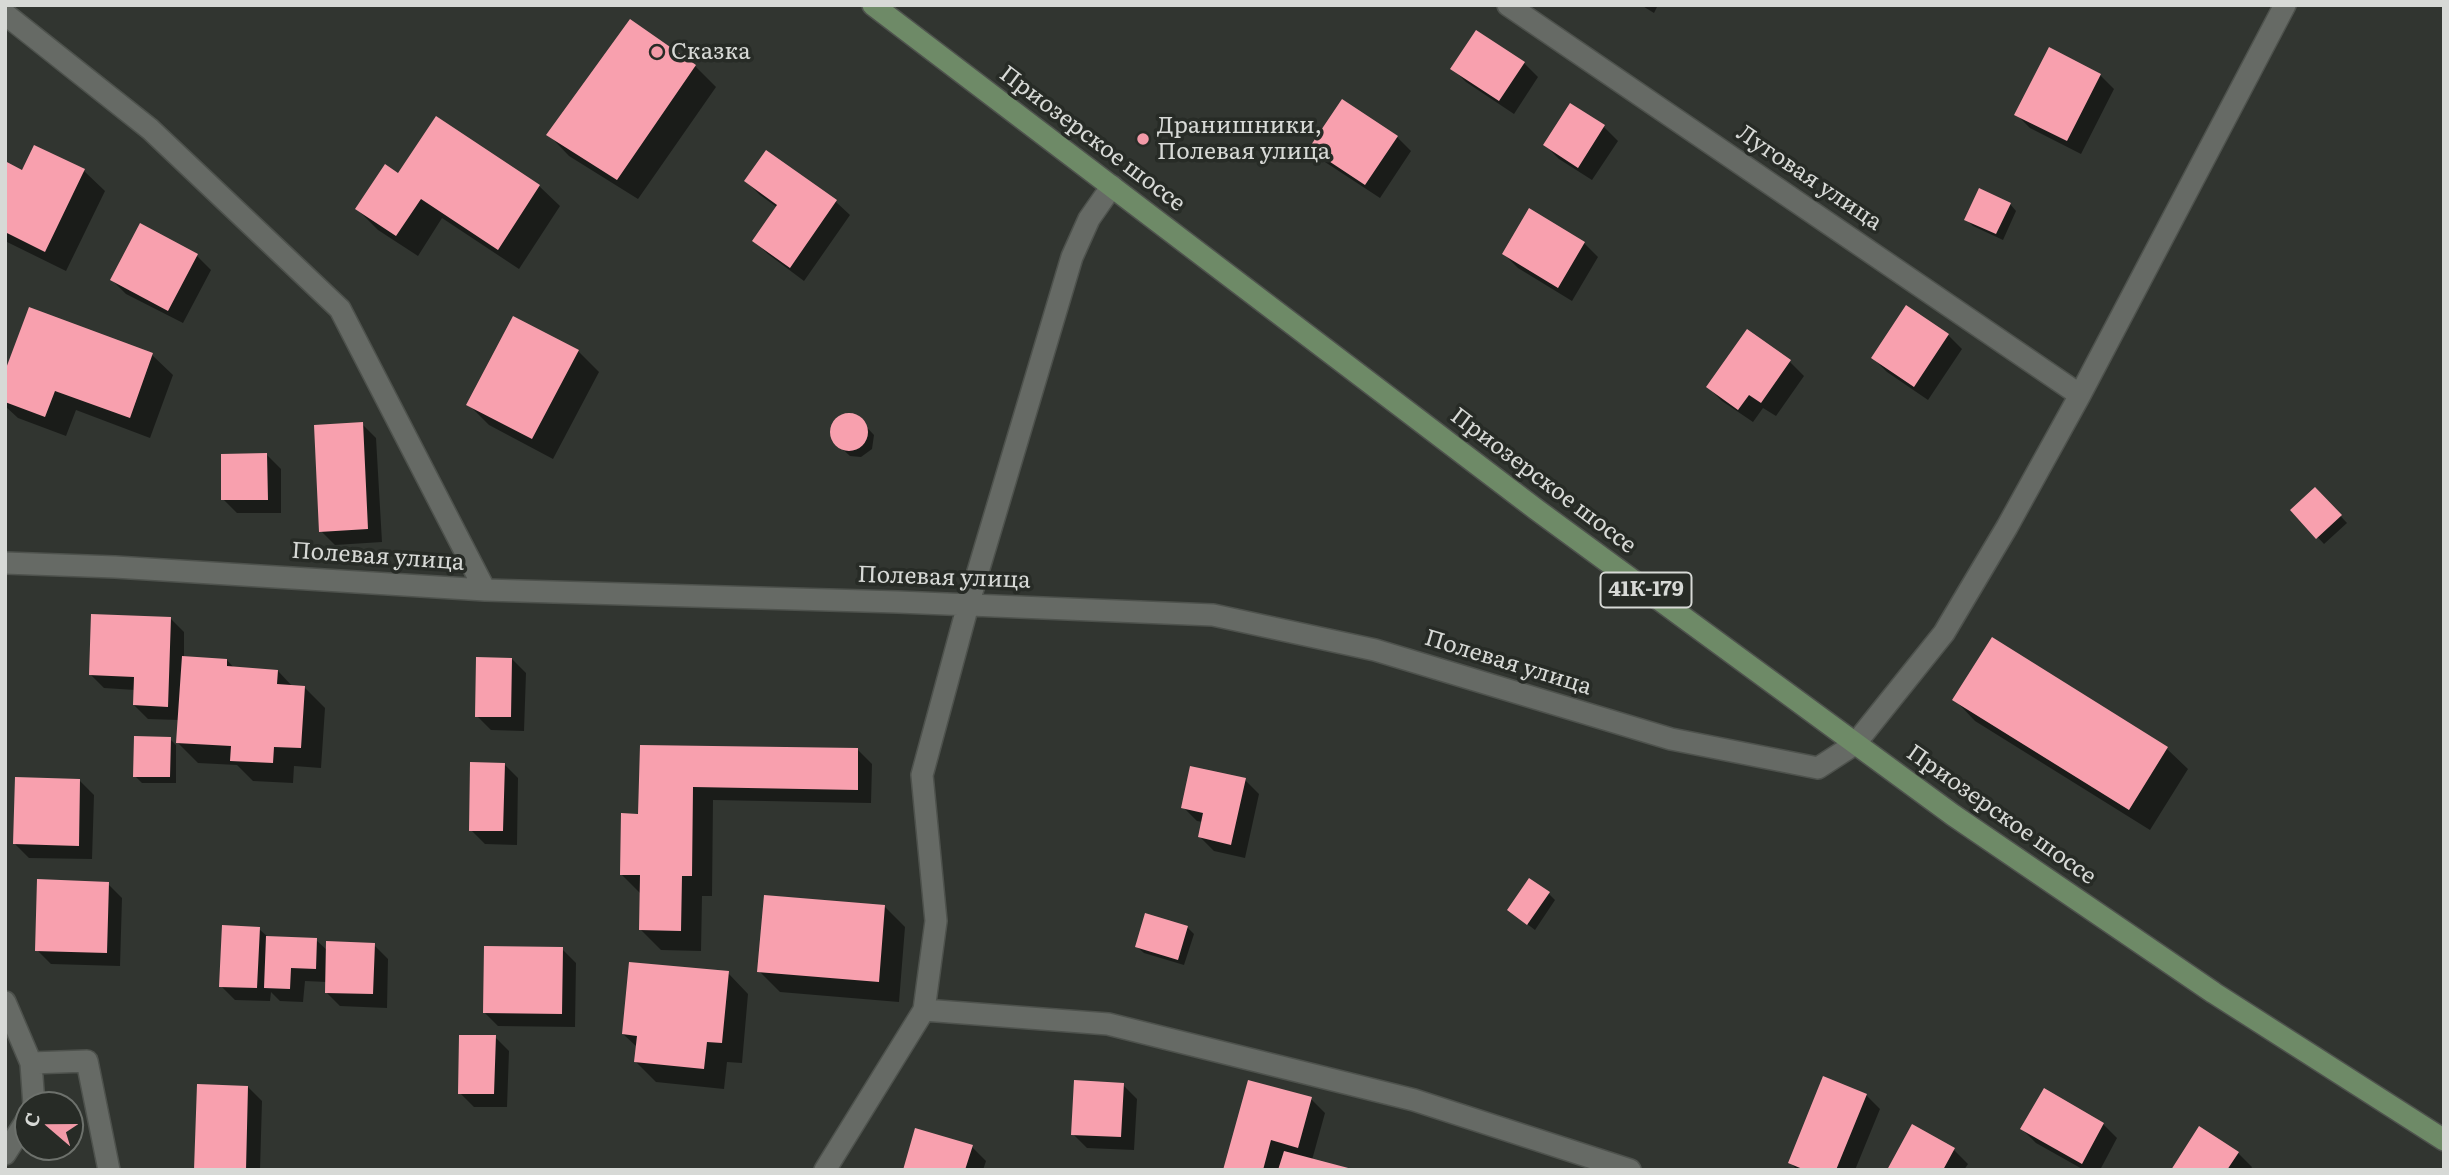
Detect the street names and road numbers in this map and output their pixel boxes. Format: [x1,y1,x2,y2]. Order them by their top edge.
street label: Приозерское шоссе [994,60,1190,218]
street label: Луговая улица [1731,119,1887,237]
street label: Приозерское шоссе [1445,402,1641,560]
street label: Полевая улица [291,537,465,577]
street label: Полевая улица [857,561,1031,595]
road number: 41К-179 [1600,572,1692,608]
street label: Полевая улица [1421,624,1595,702]
street label: Приозерское шоссе [1901,739,2101,891]

